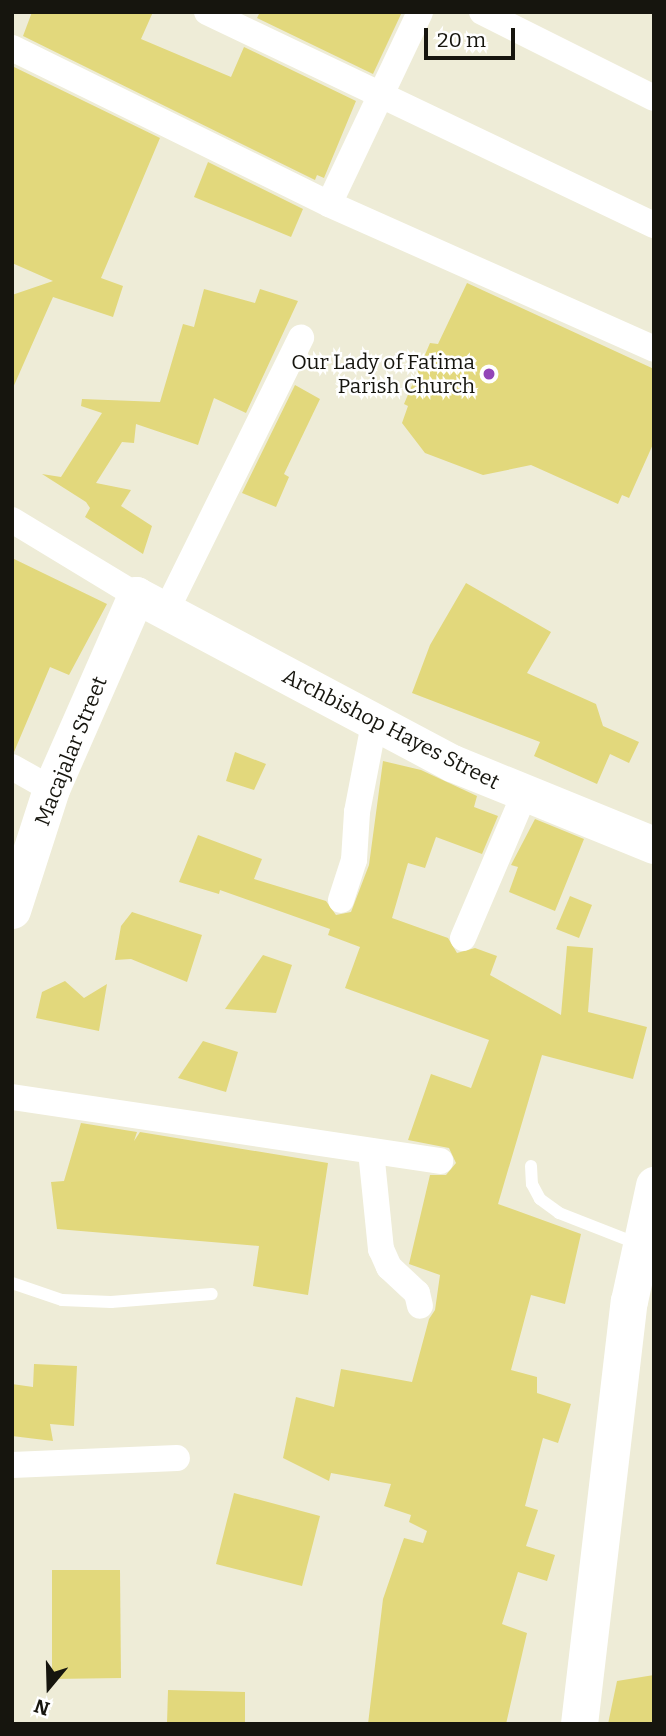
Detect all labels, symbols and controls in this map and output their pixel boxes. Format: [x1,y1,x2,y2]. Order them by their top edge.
scale bar [428,14,519,58]
text: 20 m [437,27,486,53]
place label: Our Lady of Fatima Parish Church [291,349,475,399]
marker: Our Lady of Fatima Parish Church [481,366,497,382]
street label: Archbishop Hayes Street [278,663,504,795]
street label: Macajalar Street [30,673,112,829]
north arrow [14,1652,84,1722]
text: N [31,1694,53,1721]

